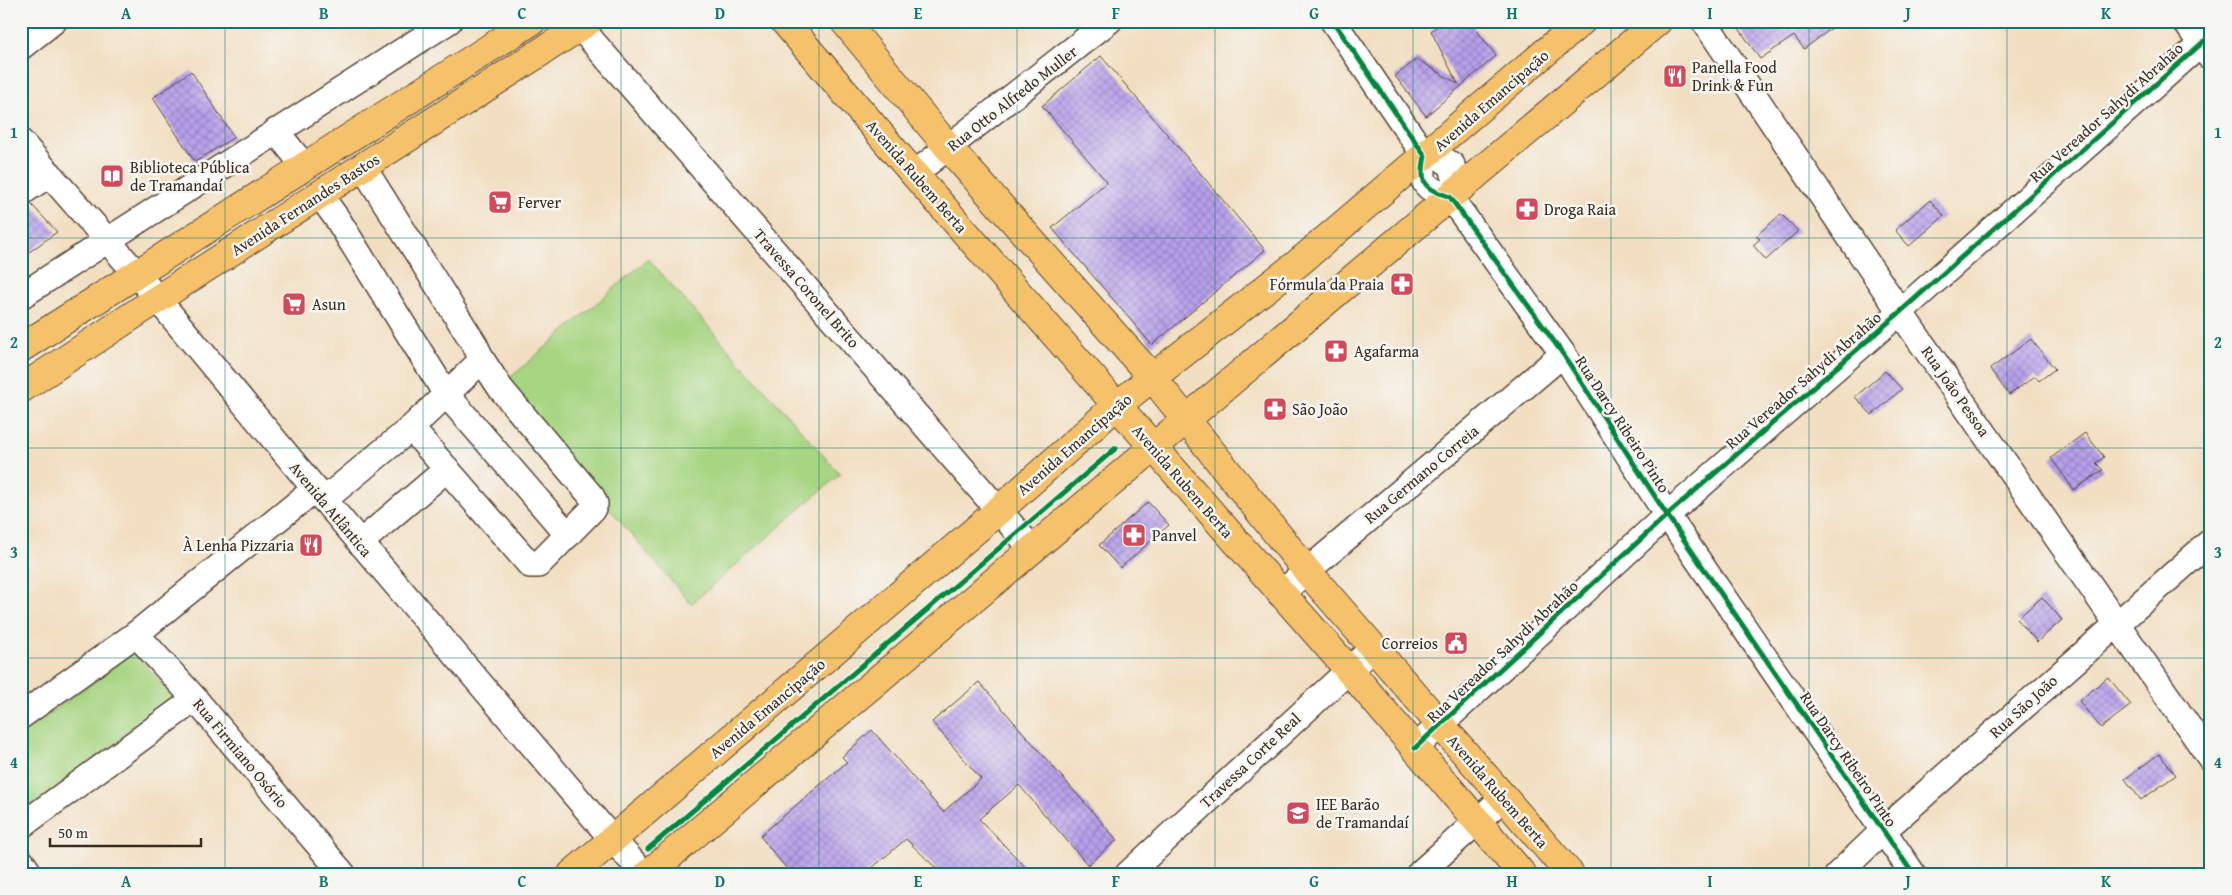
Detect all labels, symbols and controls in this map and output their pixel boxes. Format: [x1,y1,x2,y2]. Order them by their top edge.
text: A [121,1,132,25]
text: B [319,1,329,25]
text: C [517,1,527,25]
text: D [715,1,725,25]
text: E [914,1,923,25]
text: F [1112,1,1120,25]
text: G [1309,1,1319,25]
text: H [1506,1,1518,25]
text: I [1707,1,1713,25]
text: J [1902,1,1911,25]
text: K [2101,1,2112,25]
street label: Rua Vereador Sahydi Abrahão [2024,36,2188,188]
street label: Rua Otto Alfredo Muller [942,39,1083,157]
street label: Avenida Emancipação [1428,43,1554,157]
place label: Panella Food Drink & Fun [1692,55,1777,97]
restaurant icon: Panella Food Drink & Fun [1662,63,1688,89]
street label: Avenida Rubem Berta [861,114,973,238]
text: 1 [10,120,18,144]
text: 1 [2214,120,2222,144]
street label: Avenida Fernandes Bastos [226,147,384,261]
place label: Biblioteca Pública de Tramandaí [130,155,250,197]
library icon: Biblioteca Pública de Tramandaí [99,163,125,189]
supermarket icon: Ferver [487,189,513,215]
place label: Ferver [518,190,561,214]
pharmacy icon: Droga Raia [1514,196,1540,222]
place label: Droga Raia [1544,197,1617,221]
street label: Travessa Coronel Brito [748,223,866,353]
pharmacy icon: Fórmula da Praia [1389,271,1415,297]
place label: Fórmula da Praia [1270,272,1384,296]
supermarket icon: Asun [281,291,307,317]
place label: Asun [312,292,346,316]
street label: Rua Vereador Sahydi Abrahão [1720,305,1886,455]
text: 2 [10,330,18,354]
text: 2 [2214,330,2222,354]
pharmacy icon: Agafarma [1323,338,1349,364]
place label: Agafarma [1354,339,1420,363]
street label: Rua João Pessoa [1916,341,1996,442]
street label: Rua Darcy Ribeiro Pinto [1570,351,1676,497]
street label: Avenida Emancipação [1011,387,1137,501]
pharmacy icon: São João [1262,396,1288,422]
place label: São João [1292,397,1348,421]
street label: Avenida Rubem Berta [1127,419,1239,543]
street label: Rua Germano Correia [1358,419,1484,529]
street label: Avenida Atlântica [284,456,378,562]
pharmacy icon: Panvel [1121,522,1147,548]
place label: Panvel [1152,523,1197,547]
restaurant icon: À Lenha Pizzaria [298,532,324,558]
place label: À Lenha Pizzaria [183,533,294,557]
text: 3 [10,540,18,564]
text: 3 [2214,540,2222,564]
street label: Rua Vereador Sahydi Abrahão [1421,574,1583,728]
public building icon: Correios [1443,630,1469,656]
place label: Correios [1382,631,1438,655]
street label: Avenida Emancipação [704,652,830,764]
street label: Rua São João [1983,669,2063,743]
street label: Rua Darcy Ribeiro Pinto [1795,686,1903,832]
street label: Rua Firmiano Osório [188,693,294,813]
street label: Travessa Corte Real [1194,706,1306,813]
street label: Avenida Rubem Berta [1442,729,1554,853]
text: 4 [10,750,18,774]
text: 4 [2214,750,2222,774]
place label: IEE Barão de Tramandaí [1316,792,1409,834]
school or university icon: IEE Barão de Tramandaí [1285,800,1311,826]
scale bar [50,815,201,847]
text: 50 m [58,822,89,843]
text: A [121,869,132,893]
text: B [319,869,329,893]
text: C [517,869,527,893]
text: D [715,869,725,893]
text: E [914,869,923,893]
text: F [1112,869,1120,893]
text: G [1309,869,1319,893]
text: H [1506,869,1518,893]
text: I [1707,869,1713,893]
text: J [1902,869,1911,893]
text: K [2101,869,2112,893]

